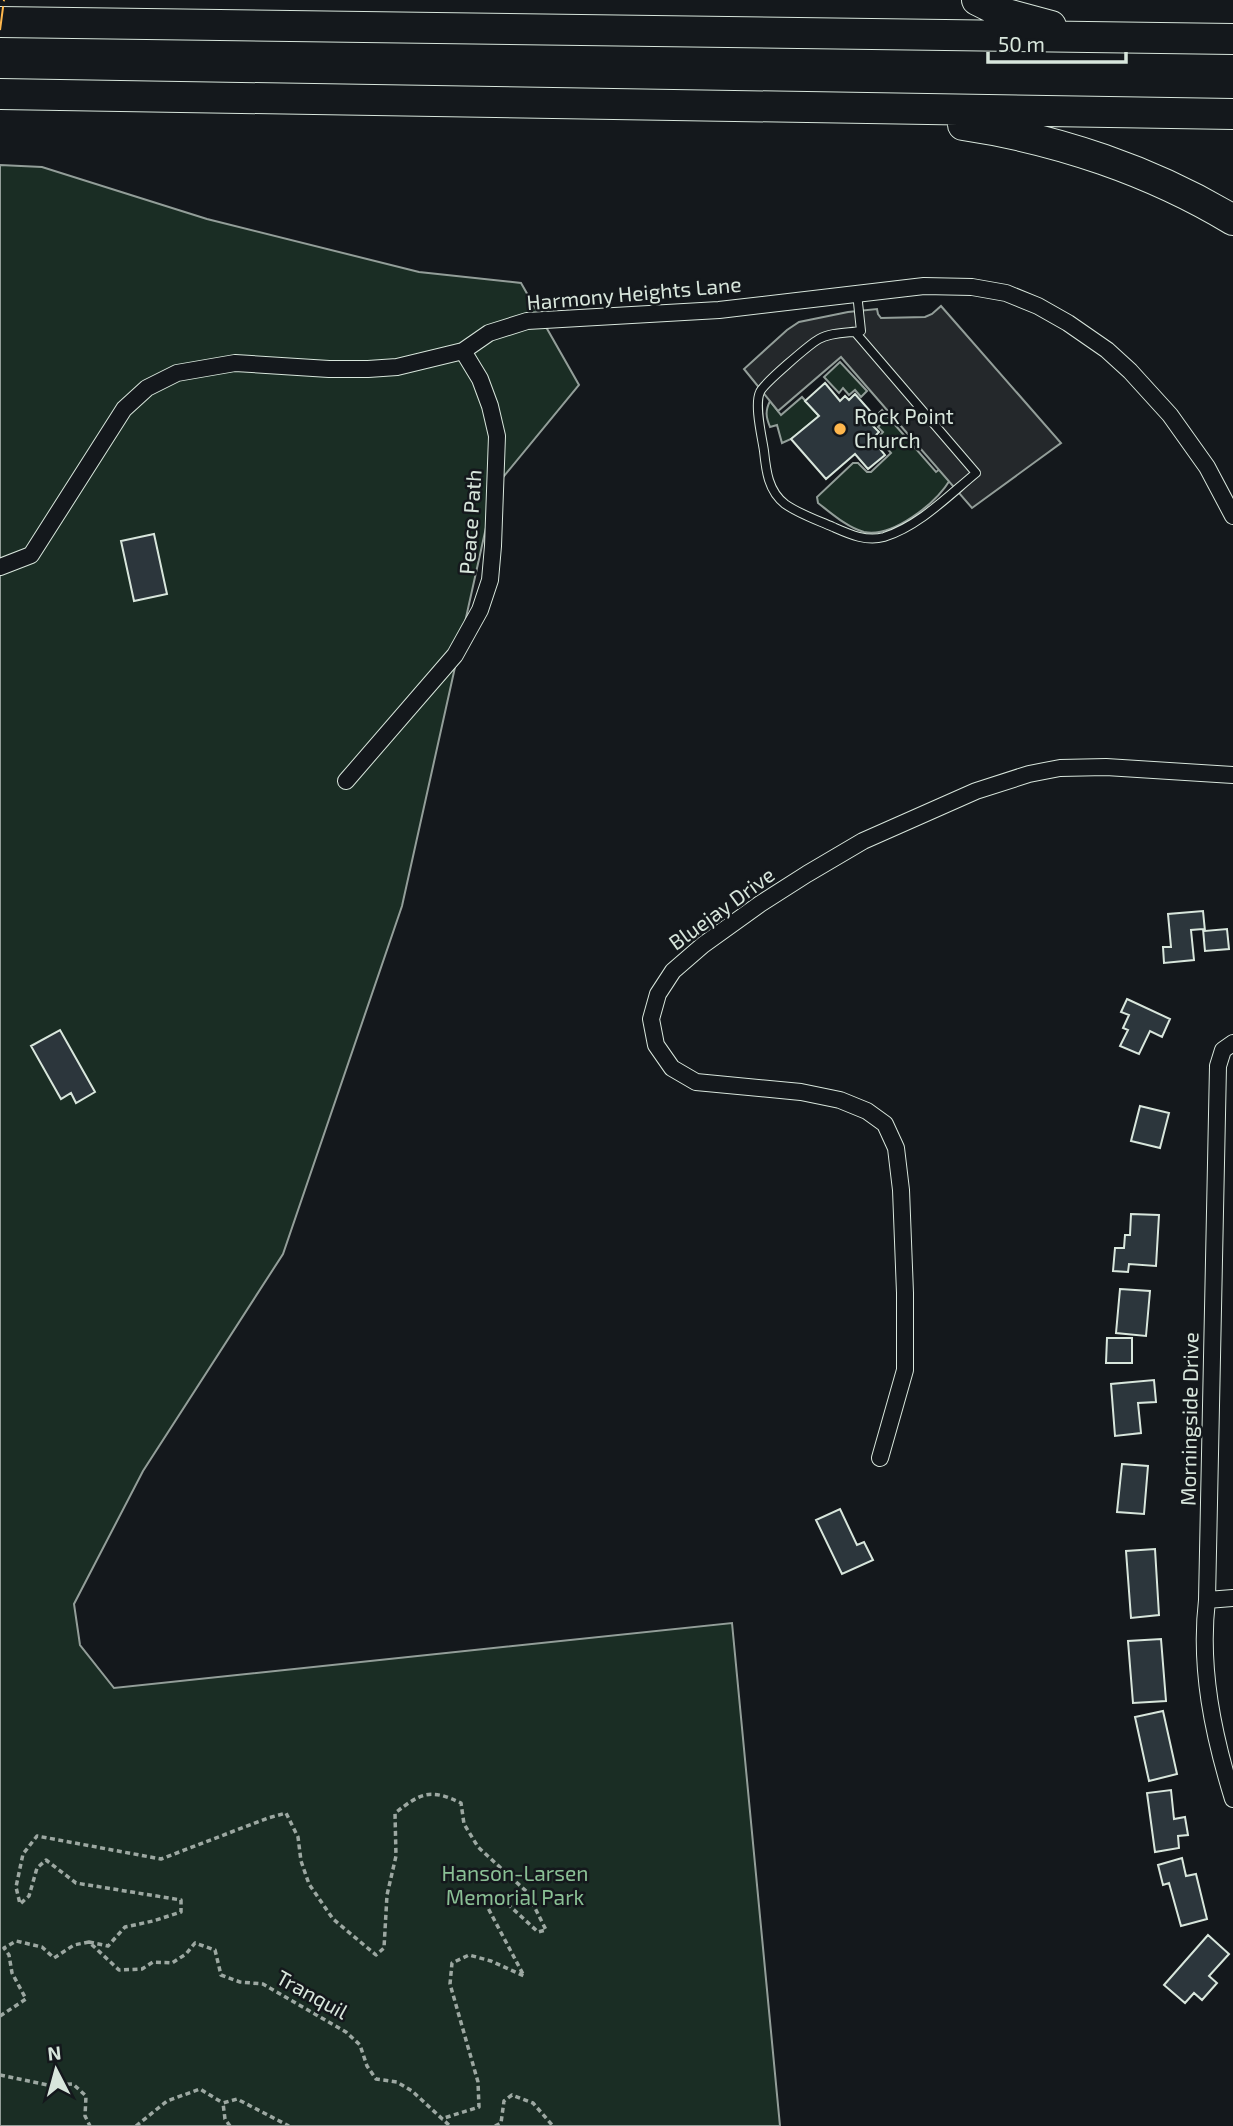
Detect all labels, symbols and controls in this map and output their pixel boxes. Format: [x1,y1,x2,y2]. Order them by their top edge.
scale bar [988,21,1126,65]
text: 50 m [998,31,1045,56]
street label: Harmony Heights Lane [525,271,742,314]
place label: Rock Point Church [854,403,954,452]
marker: Rock Point Church [832,421,848,437]
street label: Peace Path [453,469,486,575]
street label: Bluejay Drive [663,861,779,955]
street label: Morningside Drive [1174,1332,1203,1506]
park label: Hanson-Larsen Memorial Park [442,1860,588,1909]
street label: Tranquil [273,1964,353,2024]
north arrow [21,2035,91,2105]
text: N [46,2040,62,2065]

